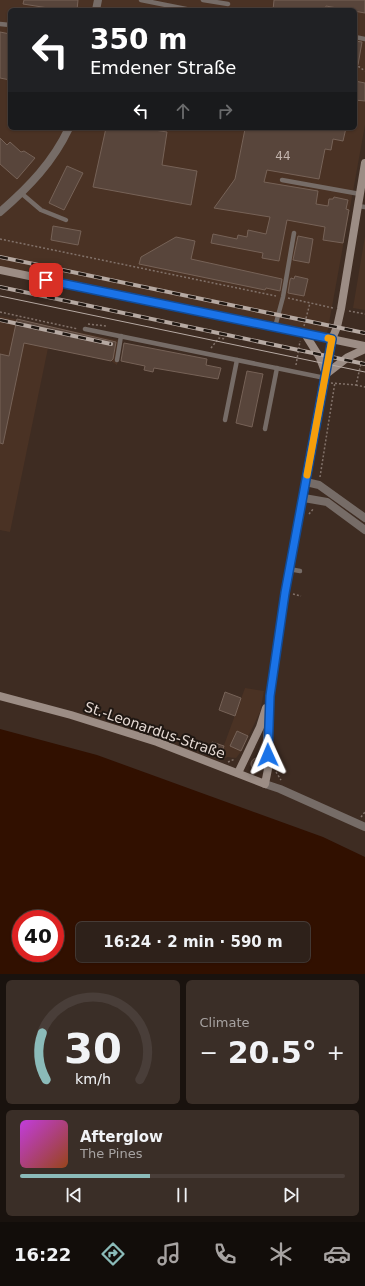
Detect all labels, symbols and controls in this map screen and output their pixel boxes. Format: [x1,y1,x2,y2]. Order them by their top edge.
text: 350 m [90,23,187,56]
icon: left [24,24,76,76]
text: Emdener Straße [90,57,236,78]
icon: left [130,100,152,122]
icon: ahead [172,100,194,122]
icon: right [214,100,236,122]
house number: 44 [275,149,291,163]
pin [29,263,63,297]
icon: arrive [35,269,57,291]
street label: St.-Leonardus-Straße [83,698,227,762]
position arrow [247,734,289,776]
speed limit sign: 40 [12,910,64,962]
text: 16:24 · 2 min · 590 m [103,933,283,951]
text: Climate [200,1015,250,1030]
text: 30 [64,1024,122,1073]
text: 20.5° [228,1035,317,1070]
text: − [200,1040,218,1065]
text: + [327,1040,345,1065]
text: km/h [75,1071,111,1087]
text: Afterglow [80,1128,163,1146]
text: The Pines [80,1146,143,1161]
icon: previous [63,1184,85,1206]
icon: pause [171,1184,193,1206]
icon: next [280,1184,302,1206]
icon: directions [99,1240,127,1268]
icon: music [155,1240,183,1268]
icon: phone [211,1240,239,1268]
icon: climate [267,1240,295,1268]
icon: car [323,1240,351,1268]
text: 16:22 [14,1244,71,1265]

